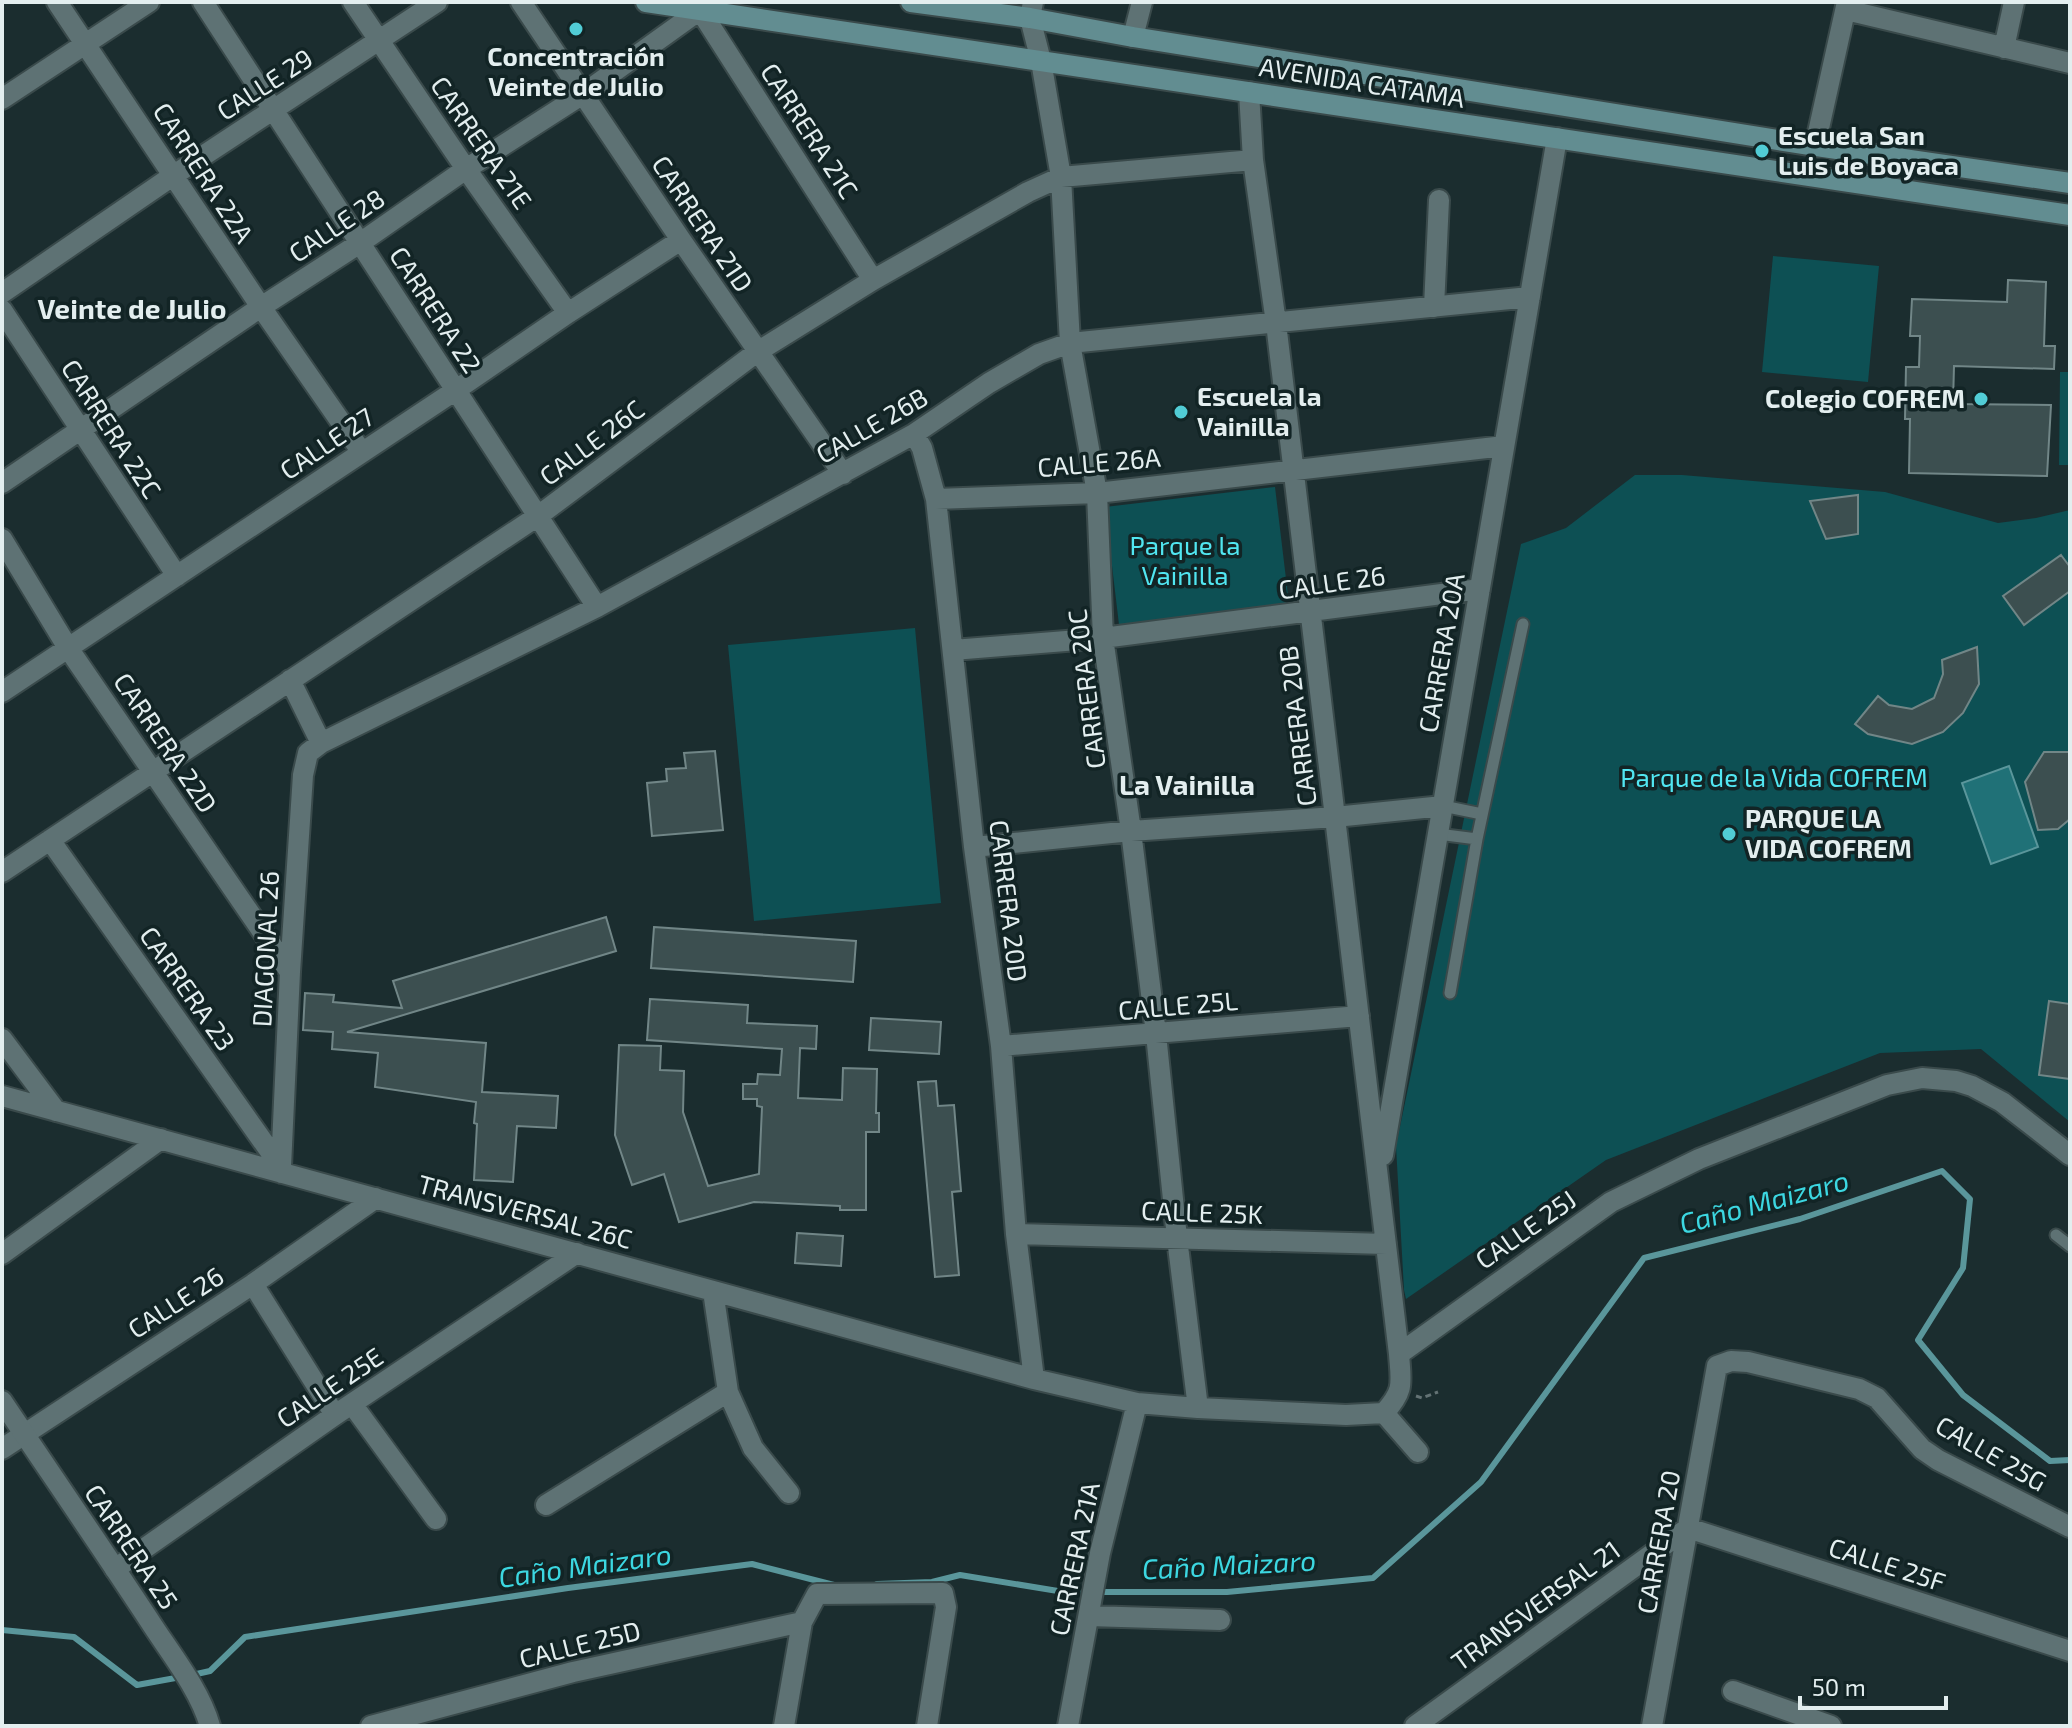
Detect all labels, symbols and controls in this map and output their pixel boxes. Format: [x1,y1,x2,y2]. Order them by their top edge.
marker: Concentración Veinte de Julio [567,20,585,38]
place label: Concentración Veinte de Julio [487,40,665,101]
street label: CALLE 29 [211,41,318,126]
street label: AVENIDA CATAMA [1257,50,1467,113]
street label: CARRERA 21C [755,57,865,204]
street label: CARRERA 21E [425,70,539,214]
street label: CARRERA 22A [148,96,261,248]
place label: Escuela San Luis de Boyaca [1778,119,1959,181]
marker: Escuela San Luis de Boyaca [1753,142,1771,160]
street label: CARRERA 21D [646,149,760,297]
street label: CALLE 28 [283,182,390,268]
street label: CARRERA 22 [384,240,489,378]
district label: Veinte de Julio [38,291,227,325]
street label: CARRERA 22C [56,353,169,503]
street label: CALLE 26B [810,380,933,469]
place label: Escuela la Vainilla [1197,380,1321,441]
place label: Colegio COFREM [1765,382,1965,413]
marker: Colegio COFREM [1972,390,1990,408]
street label: CALLE 26C [533,393,649,491]
street label: CALLE 27 [274,400,379,485]
marker: Escuela la Vainilla [1172,403,1190,421]
street label: CALLE 26A [1036,441,1162,482]
park label: Parque la Vainilla [1129,529,1241,590]
street label: CALLE 26 [1276,559,1387,604]
street label: CARRERA 20A [1411,570,1470,735]
street label: CARRERA 20C [1060,608,1111,771]
street label: CARRERA 20B [1271,644,1322,808]
street label: CARRERA 22D [108,667,224,818]
park label: Parque de la Vida COFREM [1620,761,1928,792]
district label: La Vainilla [1119,767,1255,801]
place label: PARQUE LA VIDA COFREM [1745,802,1912,863]
street label: CARRERA 20D [984,818,1035,983]
marker: PARQUE LA VIDA COFREM [1720,825,1738,843]
street label: DIAGONAL 26 [245,870,284,1028]
street label: CARRERA 23 [134,920,242,1056]
street label: CALLE 25L [1117,984,1239,1025]
water label: Caño Maizaro [1675,1162,1852,1240]
street label: TRANSVERSAL 26C [415,1167,636,1254]
street label: CALLE 25J [1469,1183,1581,1275]
street label: CALLE 25K [1141,1194,1264,1229]
street label: CALLE 26 [122,1259,229,1344]
street label: CALLE 25E [270,1340,388,1433]
street label: CALLE 25G [1931,1409,2053,1497]
street label: CARRERA 20 [1630,1467,1685,1616]
street label: CARRERA 25 [79,1478,185,1614]
street label: CARRERA 21A [1042,1479,1105,1638]
street label: CALLE 25F [1825,1530,1950,1597]
street label: TRANSVERSAL 21 [1445,1533,1626,1676]
water label: Caño Maizaro [496,1536,674,1594]
water label: Caño Maizaro [1141,1542,1317,1586]
street label: CALLE 25D [516,1614,643,1674]
scale bar [1800,1660,1946,1710]
text: 50 m [1812,1672,1866,1701]

